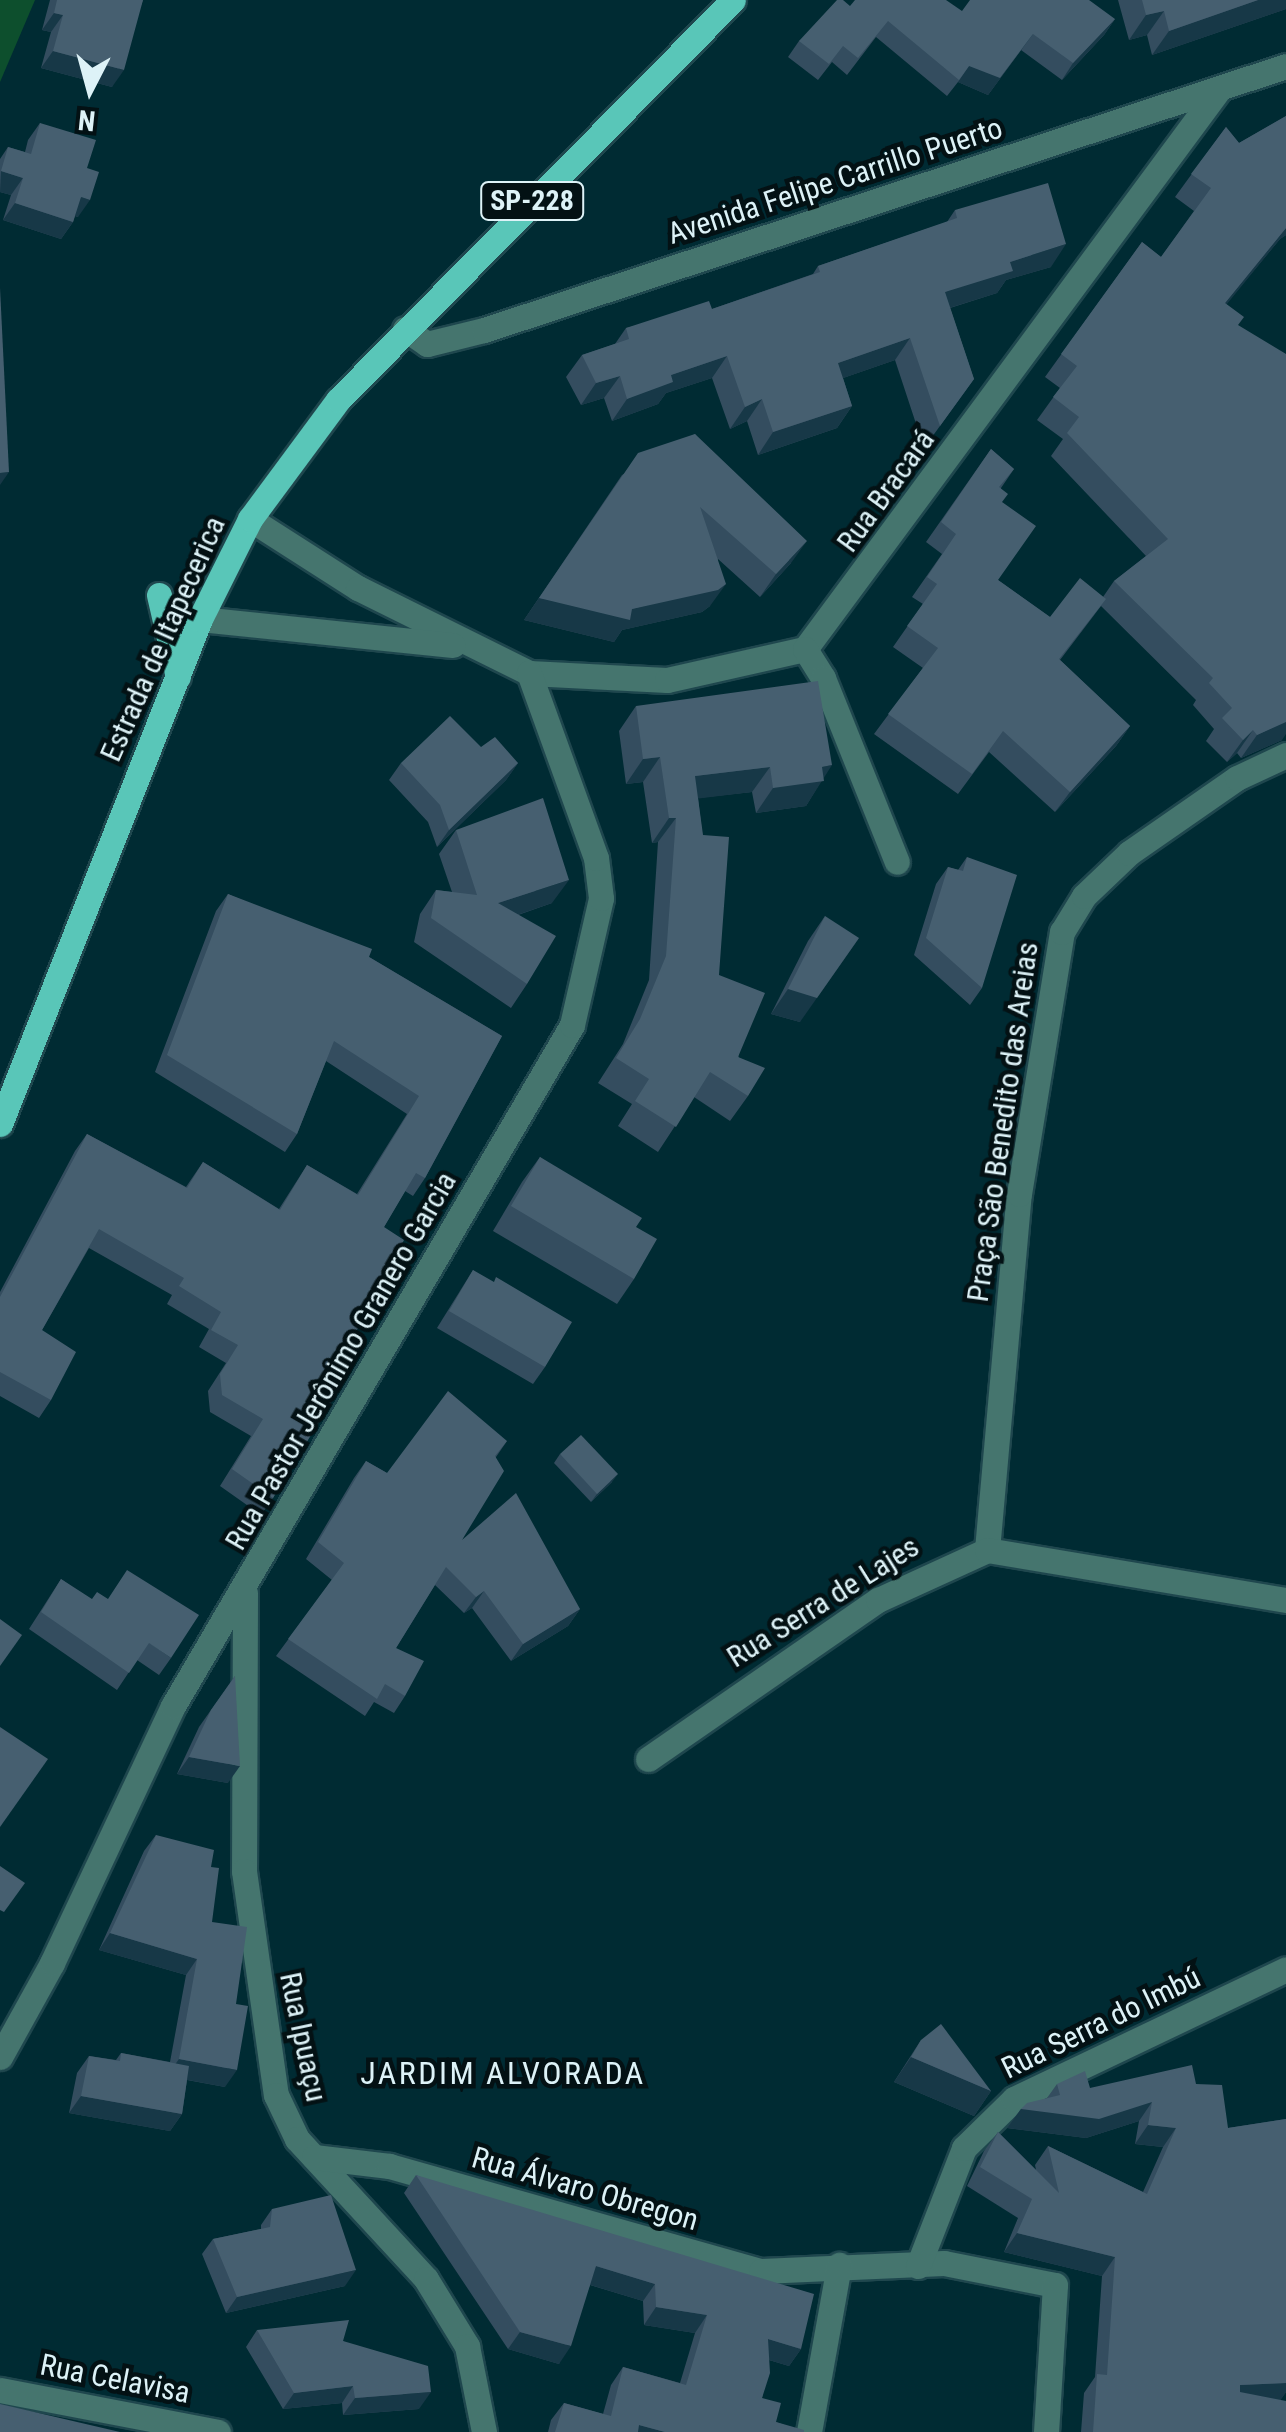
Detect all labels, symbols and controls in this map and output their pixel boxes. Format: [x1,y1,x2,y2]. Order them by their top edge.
north arrow [40,40,140,140]
text: N [77,103,97,138]
street label: Avenida Felipe Carrillo Puerto [663,110,1007,252]
road number: SP-228 [480,178,584,224]
street label: Rua Bracará [830,423,942,559]
street label: Estrada de Itapecerica [93,511,233,767]
street label: Praça São Benedito das Areias [960,940,1046,1304]
street label: Rua Pastor Jerônimo Granero Garcia [218,1166,464,1556]
street label: Rua Serra de Lajes [721,1529,925,1675]
street label: Rua Serra do Imbú [996,1959,1206,2087]
street label: Rua Ipuaçu [272,1969,334,2105]
district label: JARDIM ALVORADA [360,2054,646,2092]
street label: Rua Álvaro Obregon [468,2139,702,2239]
street label: Rua Celavisa [37,2347,193,2411]

